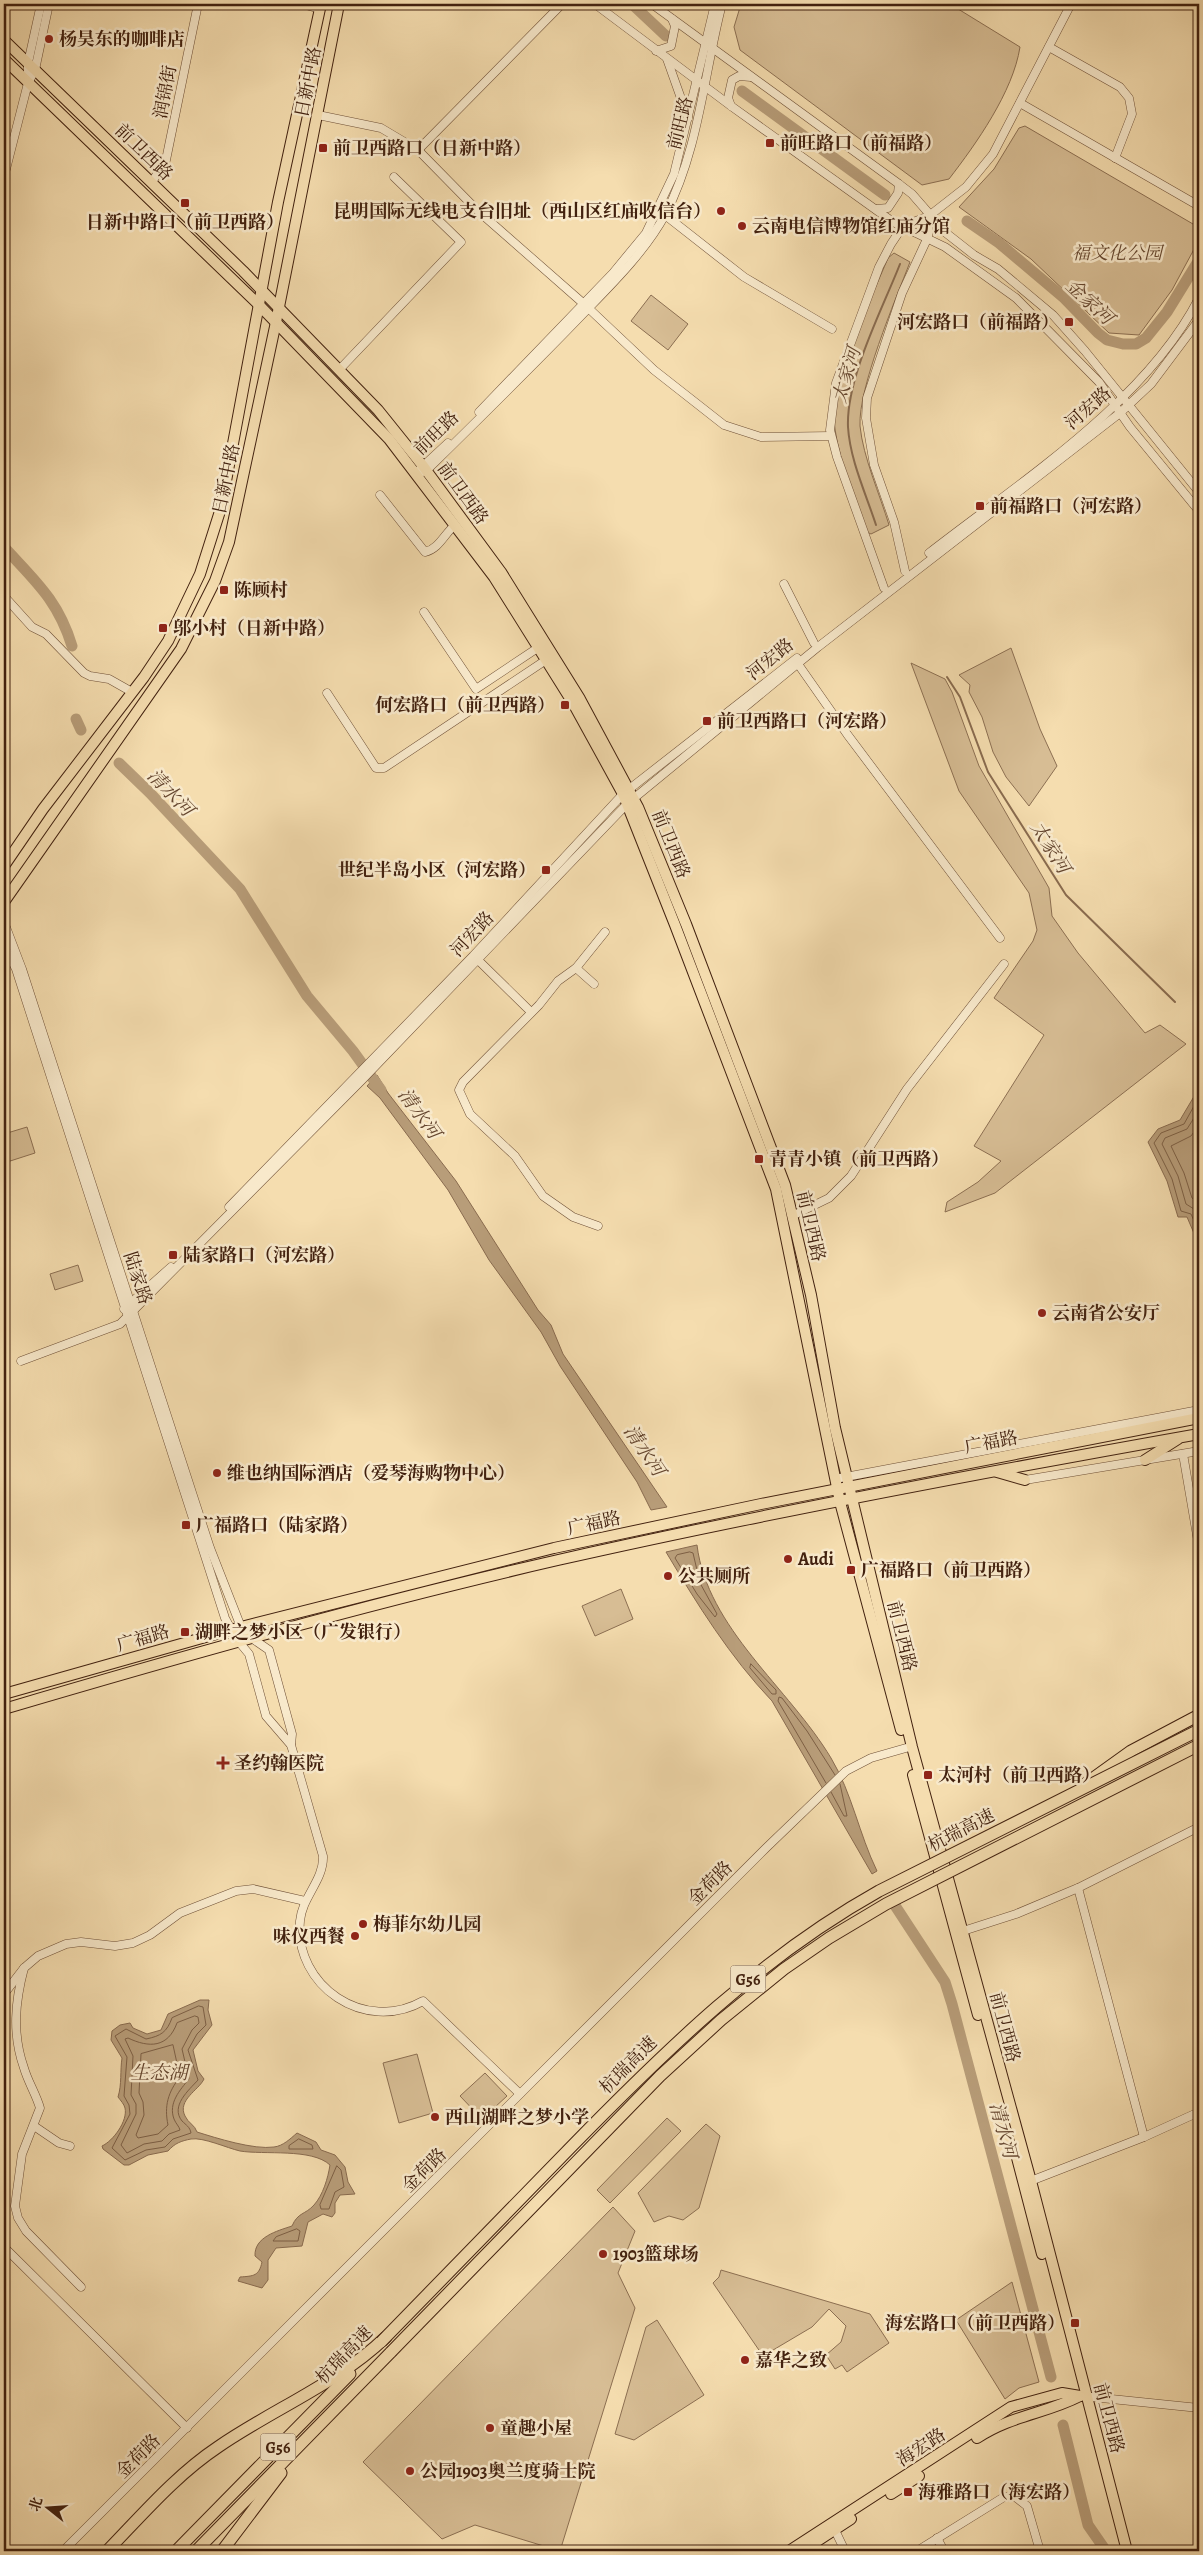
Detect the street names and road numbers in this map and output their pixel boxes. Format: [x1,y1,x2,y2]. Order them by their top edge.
street label: 日新中路 [289,44,327,120]
street label: 润锦街 [148,63,182,121]
street label: 前旺路 [662,94,698,152]
street label: 前卫西路 [110,118,178,186]
street label: 河宏路 [1060,381,1116,435]
street label: 前旺路 [408,406,464,460]
street label: 日新中路 [207,441,245,517]
street label: 前卫西路 [432,457,494,529]
street label: 河宏路 [741,633,799,685]
street label: 前卫西路 [646,806,696,882]
street label: 河宏路 [445,906,499,962]
street label: 前卫西路 [791,1188,831,1264]
street label: 陆家路 [118,1249,158,1307]
street label: 广福路 [962,1425,1020,1459]
street label: 广福路 [565,1506,623,1540]
street label: 前卫西路 [882,1598,922,1674]
street label: 广福路 [114,1619,172,1657]
street label: 杭瑞高速 [923,1803,999,1857]
street label: 金荷路 [682,1855,738,1911]
road number: G56 [730,1966,766,1992]
street label: 前卫西路 [984,1989,1026,2065]
street label: 杭瑞高速 [594,2031,662,2099]
street label: 金荷路 [396,2142,452,2198]
street label: 杭瑞高速 [310,2321,378,2389]
street label: 前卫西路 [1088,2380,1130,2456]
street label: 海宏路 [892,2422,950,2472]
street label: 金荷路 [110,2428,166,2484]
road number: G56 [260,2434,296,2460]

